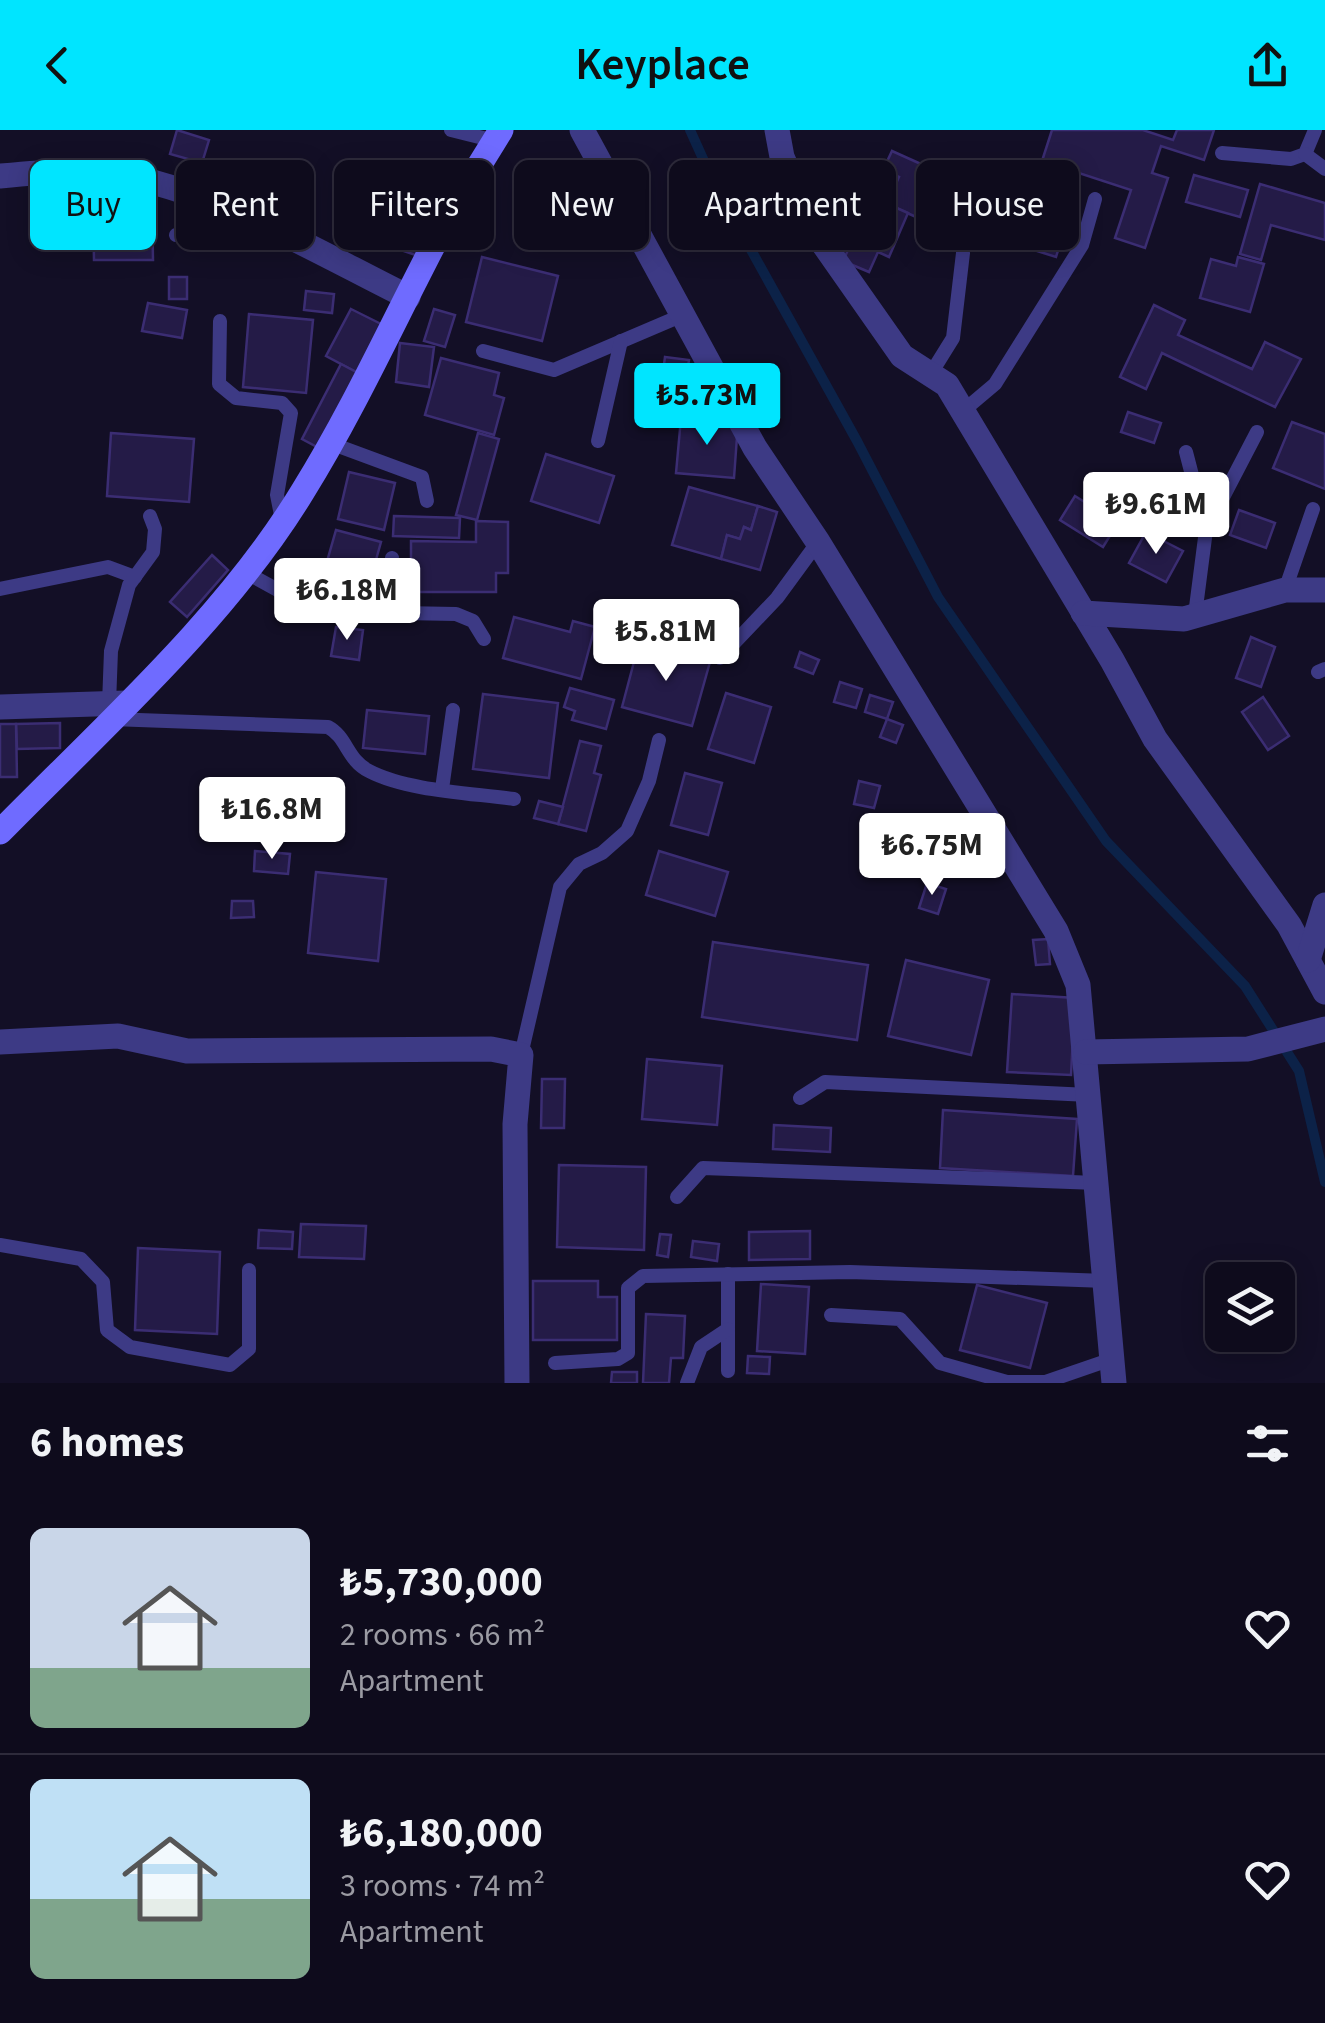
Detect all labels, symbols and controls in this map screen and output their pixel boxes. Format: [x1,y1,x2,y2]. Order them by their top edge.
text: Keyplace [575,33,750,97]
icon: back [30,38,85,93]
icon: share [1240,38,1295,93]
chip: Buy [30,160,156,250]
chip: Rent [176,160,314,250]
chip: Filters [334,160,494,250]
chip: New [514,160,649,250]
chip: Apartment [669,160,896,250]
chip: House [916,160,1079,250]
pin: ₺5.73M [626,363,788,448]
text: ₺5.73M [656,372,758,418]
pin: ₺9.61M [1075,472,1237,557]
text: ₺9.61M [1105,481,1207,527]
pin: ₺6.18M [266,558,428,643]
text: ₺6.18M [296,567,398,613]
pin: ₺5.81M [585,599,747,684]
text: ₺5.81M [615,608,717,654]
pin: ₺16.8M [191,777,353,862]
text: ₺16.8M [221,786,323,832]
pin: ₺6.75M [851,813,1013,898]
text: ₺6.75M [881,822,983,868]
map controls [1205,1262,1295,1352]
button: layers [1205,1262,1295,1352]
text: 6 homes [30,1413,184,1473]
icon: filters [1240,1416,1295,1471]
text: ₺5,730,000 [340,1552,543,1612]
icon: home [110,1568,230,1688]
icon: heart [1240,1601,1295,1656]
text: 2 rooms · 66 m² [340,1612,545,1658]
text: Apartment [340,1658,483,1704]
text: ₺6,180,000 [340,1803,543,1863]
icon: home [110,1819,230,1939]
icon: heart [1240,1852,1295,1907]
text: 3 rooms · 74 m² [340,1863,545,1909]
text: Apartment [340,1909,483,1955]

